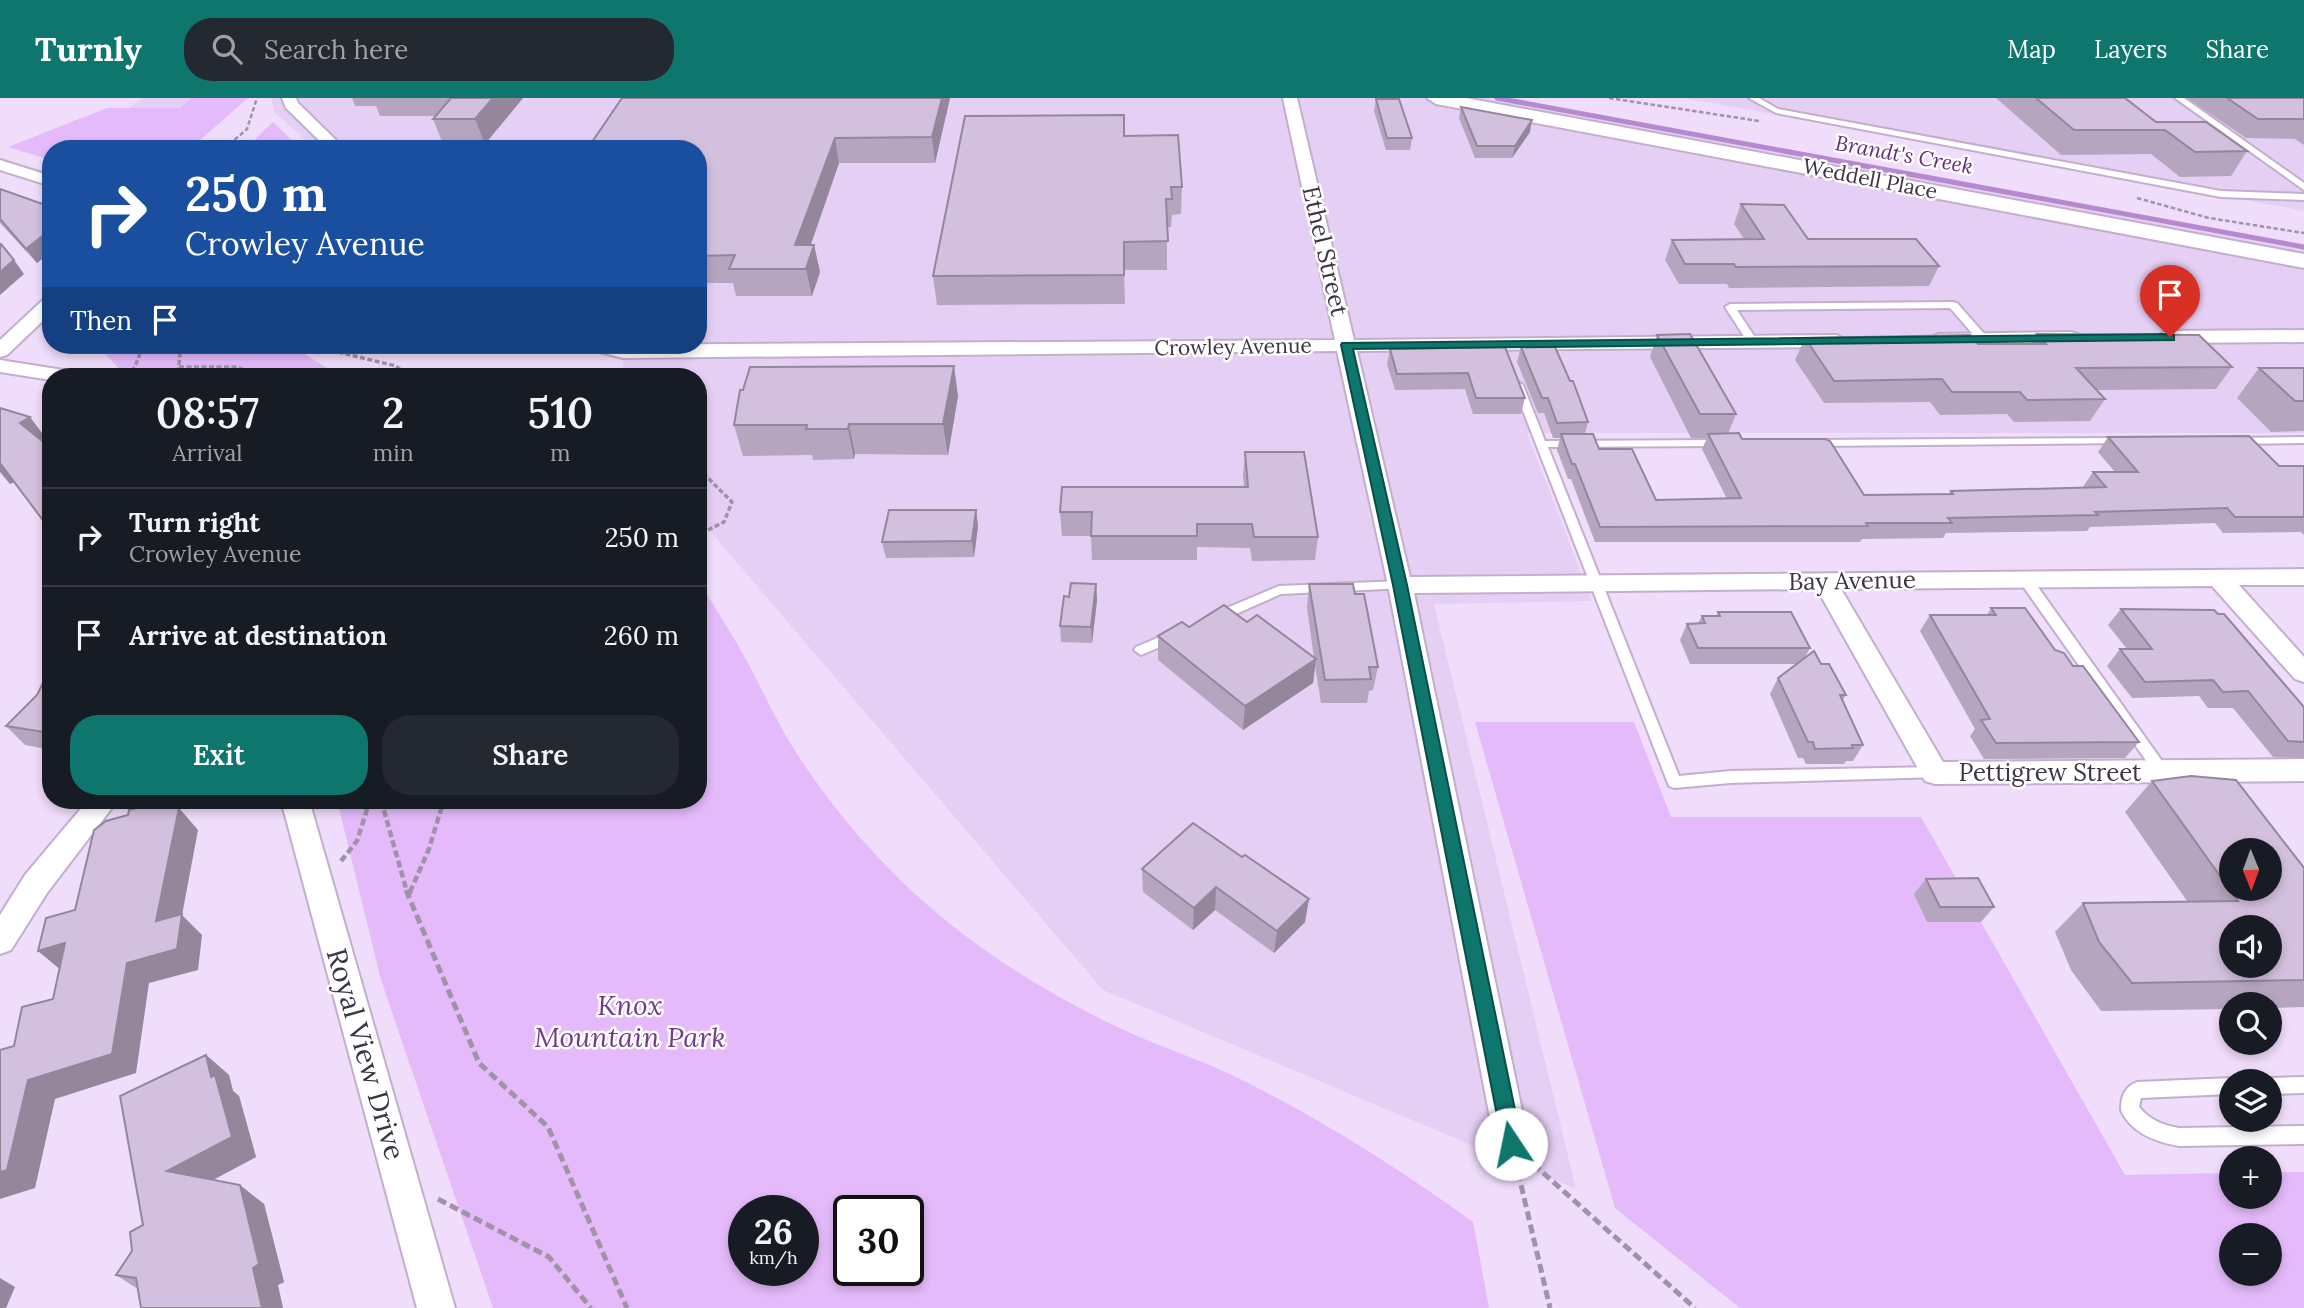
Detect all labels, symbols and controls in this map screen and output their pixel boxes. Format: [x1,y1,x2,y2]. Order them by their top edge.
search box [184,18,674,81]
text: Turnly [35,28,142,70]
icon: search [208,30,246,68]
text: Search here [264,33,408,66]
text: Map [2007,34,2056,65]
text: Layers [2094,34,2167,65]
text: Share [2205,34,2269,65]
water label: Brandt's Creek [1833,129,1975,180]
street label: Weddell Place [1801,152,1940,205]
text: 250 m [185,162,327,224]
icon: right [70,168,161,259]
street label: Ethel Street [1295,183,1356,320]
text: Crowley Avenue [185,223,425,264]
pin [2140,265,2200,337]
icon: arrive [2151,276,2189,314]
icon: arrive [146,301,184,339]
text: Then [70,304,132,337]
street label: Crowley Avenue [1154,332,1312,361]
text: 08:57 [156,386,259,440]
text: 2 [382,386,404,440]
text: 510 [528,386,593,440]
text: Arrival [172,438,243,467]
text: min [373,438,414,467]
text: m [550,438,571,467]
text: Turn right [129,506,260,539]
icon: right [70,518,108,556]
text: 250 m [605,521,679,554]
text: Crowley Avenue [129,539,301,568]
street label: Bay Avenue [1788,564,1916,597]
icon: arrive [70,616,108,654]
text: Arrive at destination [129,619,387,652]
text: 260 m [604,619,679,652]
button: Exit [70,715,368,795]
button: Share [382,715,679,795]
street label: Pettigrew Street [1959,757,2142,788]
north arrow [2219,838,2282,901]
map controls [2219,838,2282,1286]
button: sound [2219,915,2282,978]
street label: Royal View Drive [319,944,413,1164]
park label: Knox Mountain Park [534,987,726,1055]
button: search [2219,992,2282,1055]
button: layers [2219,1069,2282,1132]
position arrow [1474,1107,1548,1181]
button: + [2219,1146,2282,1209]
speed limit sign: 30 [833,1195,924,1286]
text: 26 [754,1209,793,1254]
button: − [2219,1223,2282,1286]
text: km/h [749,1246,798,1269]

